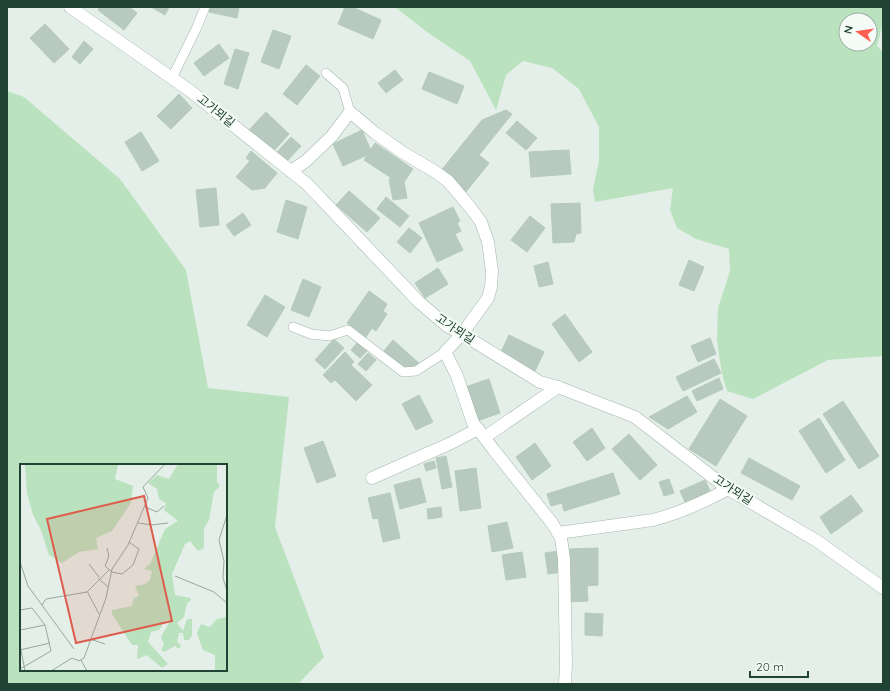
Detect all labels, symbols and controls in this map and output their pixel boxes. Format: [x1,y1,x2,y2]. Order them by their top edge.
north arrow [838,12,878,52]
text: N [841,24,856,35]
street label: 고가뫼길 [194,91,238,130]
street label: 고가뫼길 [433,310,478,347]
inset map [20,464,227,671]
street label: 고가뫼길 [711,471,756,508]
scale bar [750,653,808,679]
text: 20 m [756,659,784,674]

